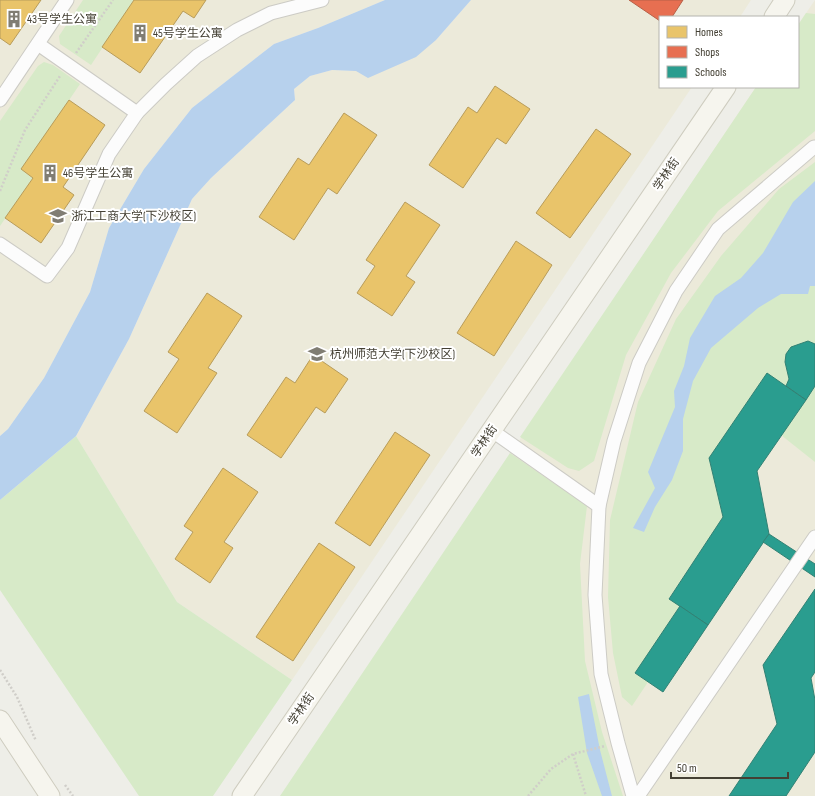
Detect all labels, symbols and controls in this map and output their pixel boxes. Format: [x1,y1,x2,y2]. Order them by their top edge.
building icon: 43号学生公寓 [4,9,24,29]
place label: 43号学生公寓 [27,12,97,27]
legend [659,16,799,88]
building icon: 45号学生公寓 [130,23,150,43]
text: Homes [695,25,723,40]
place label: 45号学生公寓 [153,26,223,41]
text: Shops [695,45,720,60]
text: Schools [695,65,727,80]
street label: 学林街 [650,155,683,193]
building icon: 46号学生公寓 [40,163,60,183]
place label: 46号学生公寓 [63,166,133,181]
school or university icon: 浙江工商大学(下沙校区) [48,206,68,226]
place label: 浙江工商大学(下沙校区) [71,209,196,224]
school or university icon: 杭州师范大学(下沙校区) [307,344,327,364]
place label: 杭州师范大学(下沙校区) [330,347,455,362]
street label: 学林街 [468,422,501,460]
street label: 学林街 [285,690,318,728]
scale bar [671,754,788,780]
text: 50 m [677,761,697,776]

